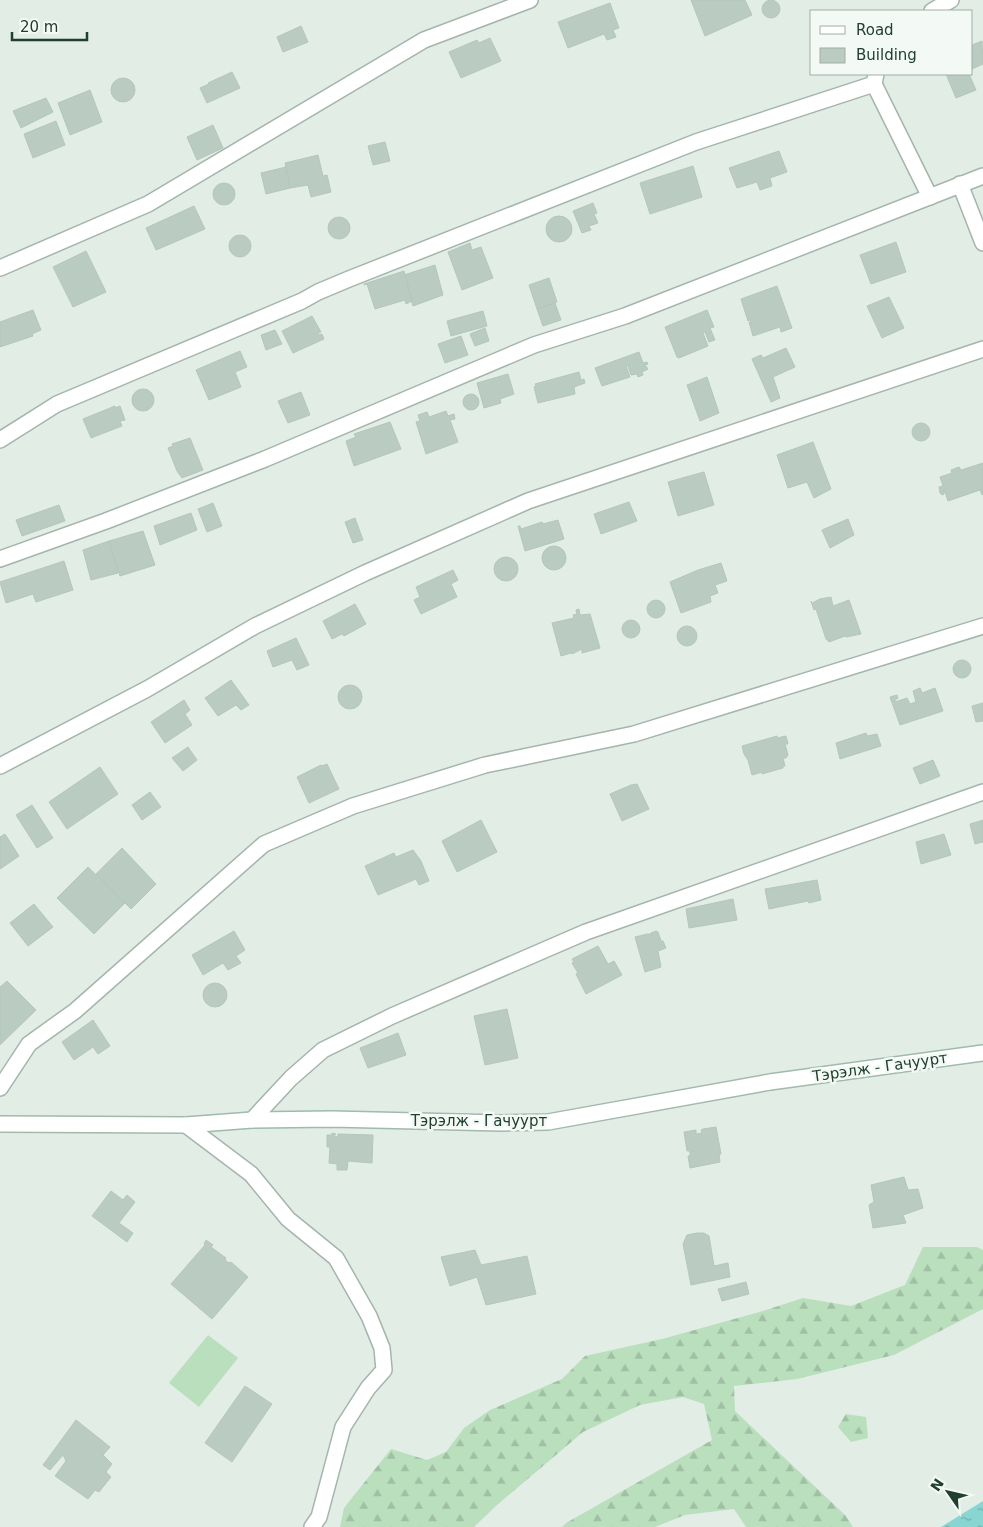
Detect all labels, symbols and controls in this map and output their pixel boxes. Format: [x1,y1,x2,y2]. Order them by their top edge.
scale bar [12,10,88,42]
legend [810,10,973,75]
text: 20 m [20,18,58,36]
text: Road [856,21,894,39]
text: Building [856,46,917,64]
street label: Тэрэлж - Гачуурт [810,1049,949,1086]
street label: Тэрэлж - Гачуурт [410,1112,547,1130]
north arrow [923,1467,973,1517]
text: N [927,1475,947,1494]

